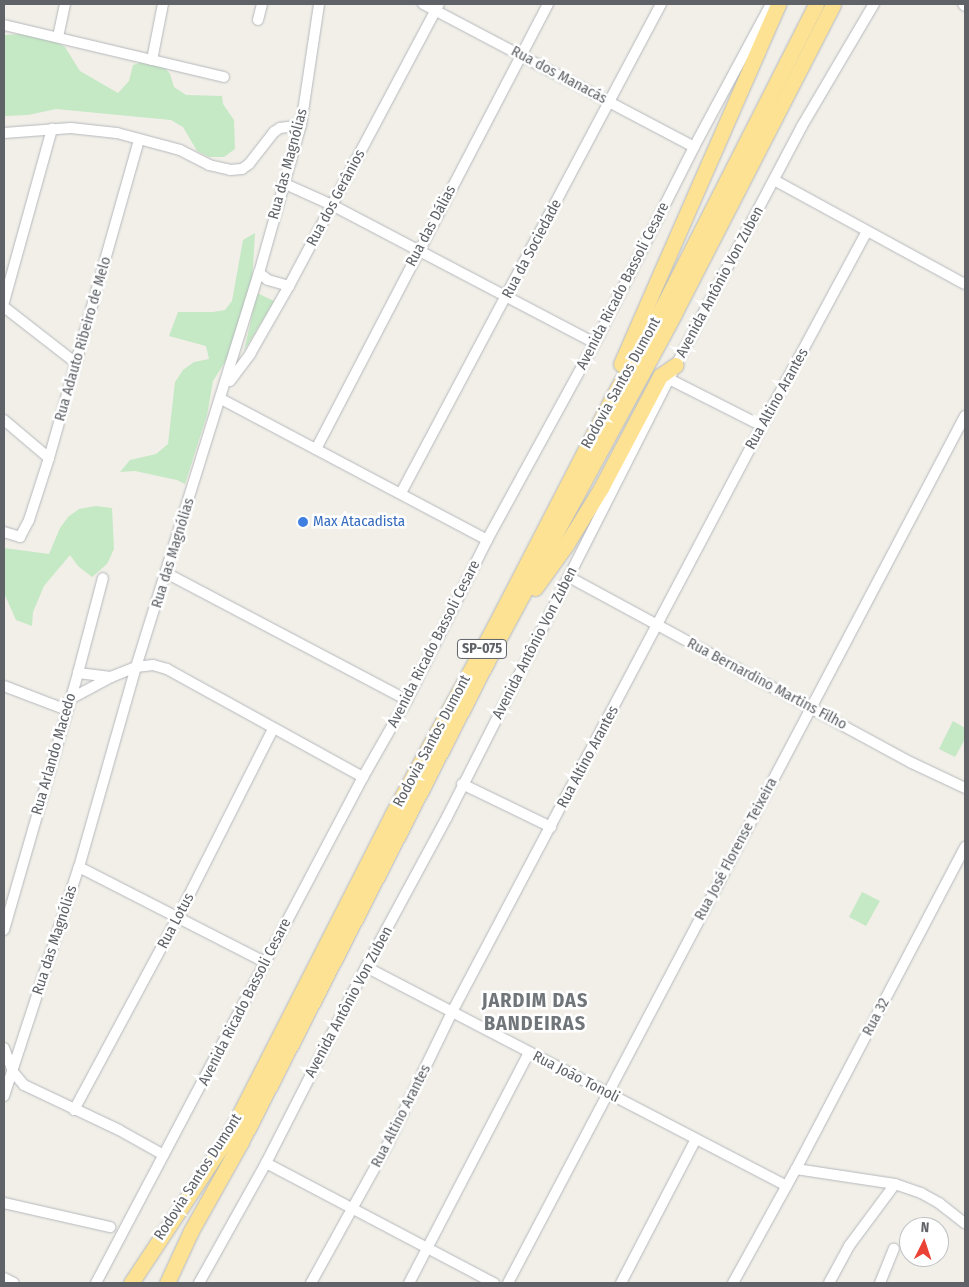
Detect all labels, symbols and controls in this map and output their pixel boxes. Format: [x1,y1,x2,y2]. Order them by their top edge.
street label: Rua dos Manacás [508,42,610,108]
street label: Rua das Magnólias [265,107,311,221]
street label: Rua dos Gerânios [303,147,369,249]
street label: Rua das Dálias [402,182,460,270]
street label: Rua da Sociedade [498,196,566,302]
street label: Avenida Ricado Bassoli Cesare [573,199,673,373]
street label: Avenida Antônio Von Zuben [673,203,767,361]
street label: Rua Adauto Ribeiro de Melo [51,255,115,423]
street label: Rodovia Santos Dumont [577,314,665,452]
street label: Rua Altino Arantes [742,345,812,453]
street label: Rua das Magnólias [148,496,198,610]
place label: Max Atacadista [313,513,405,531]
marker: Max Atacadista [297,516,309,528]
street label: Avenida Ricado Bassoli Cesare [384,557,484,731]
street label: Avenida Antônio Von Zuben [489,564,581,722]
street label: Rua Bernardino Martins Filho [684,634,850,734]
road number: SP-075 [456,638,508,661]
street label: Rodovia Santos Dumont [390,672,474,810]
street label: Rua Arlando Macedo [28,691,80,817]
street label: Rua Altino Arantes [553,703,623,811]
street label: Rua José Florense Teixeira [691,775,781,923]
street label: Rua das Magnólias [29,883,81,997]
street label: Rua Lotus [154,890,198,952]
street label: Avenida Ricado Bassoli Cesare [195,915,295,1089]
street label: Avenida Antônio Von Zuben [302,923,396,1081]
district label: JARDIM DAS BANDEIRAS [480,989,590,1036]
street label: Rua 32 [859,995,893,1039]
street label: Rua João Tonoli [530,1047,622,1107]
street label: Rua Altino Arantes [367,1062,435,1170]
street label: Rodovia Santos Dumont [150,1110,246,1244]
north arrow [899,1217,949,1267]
text: N [920,1219,930,1236]

